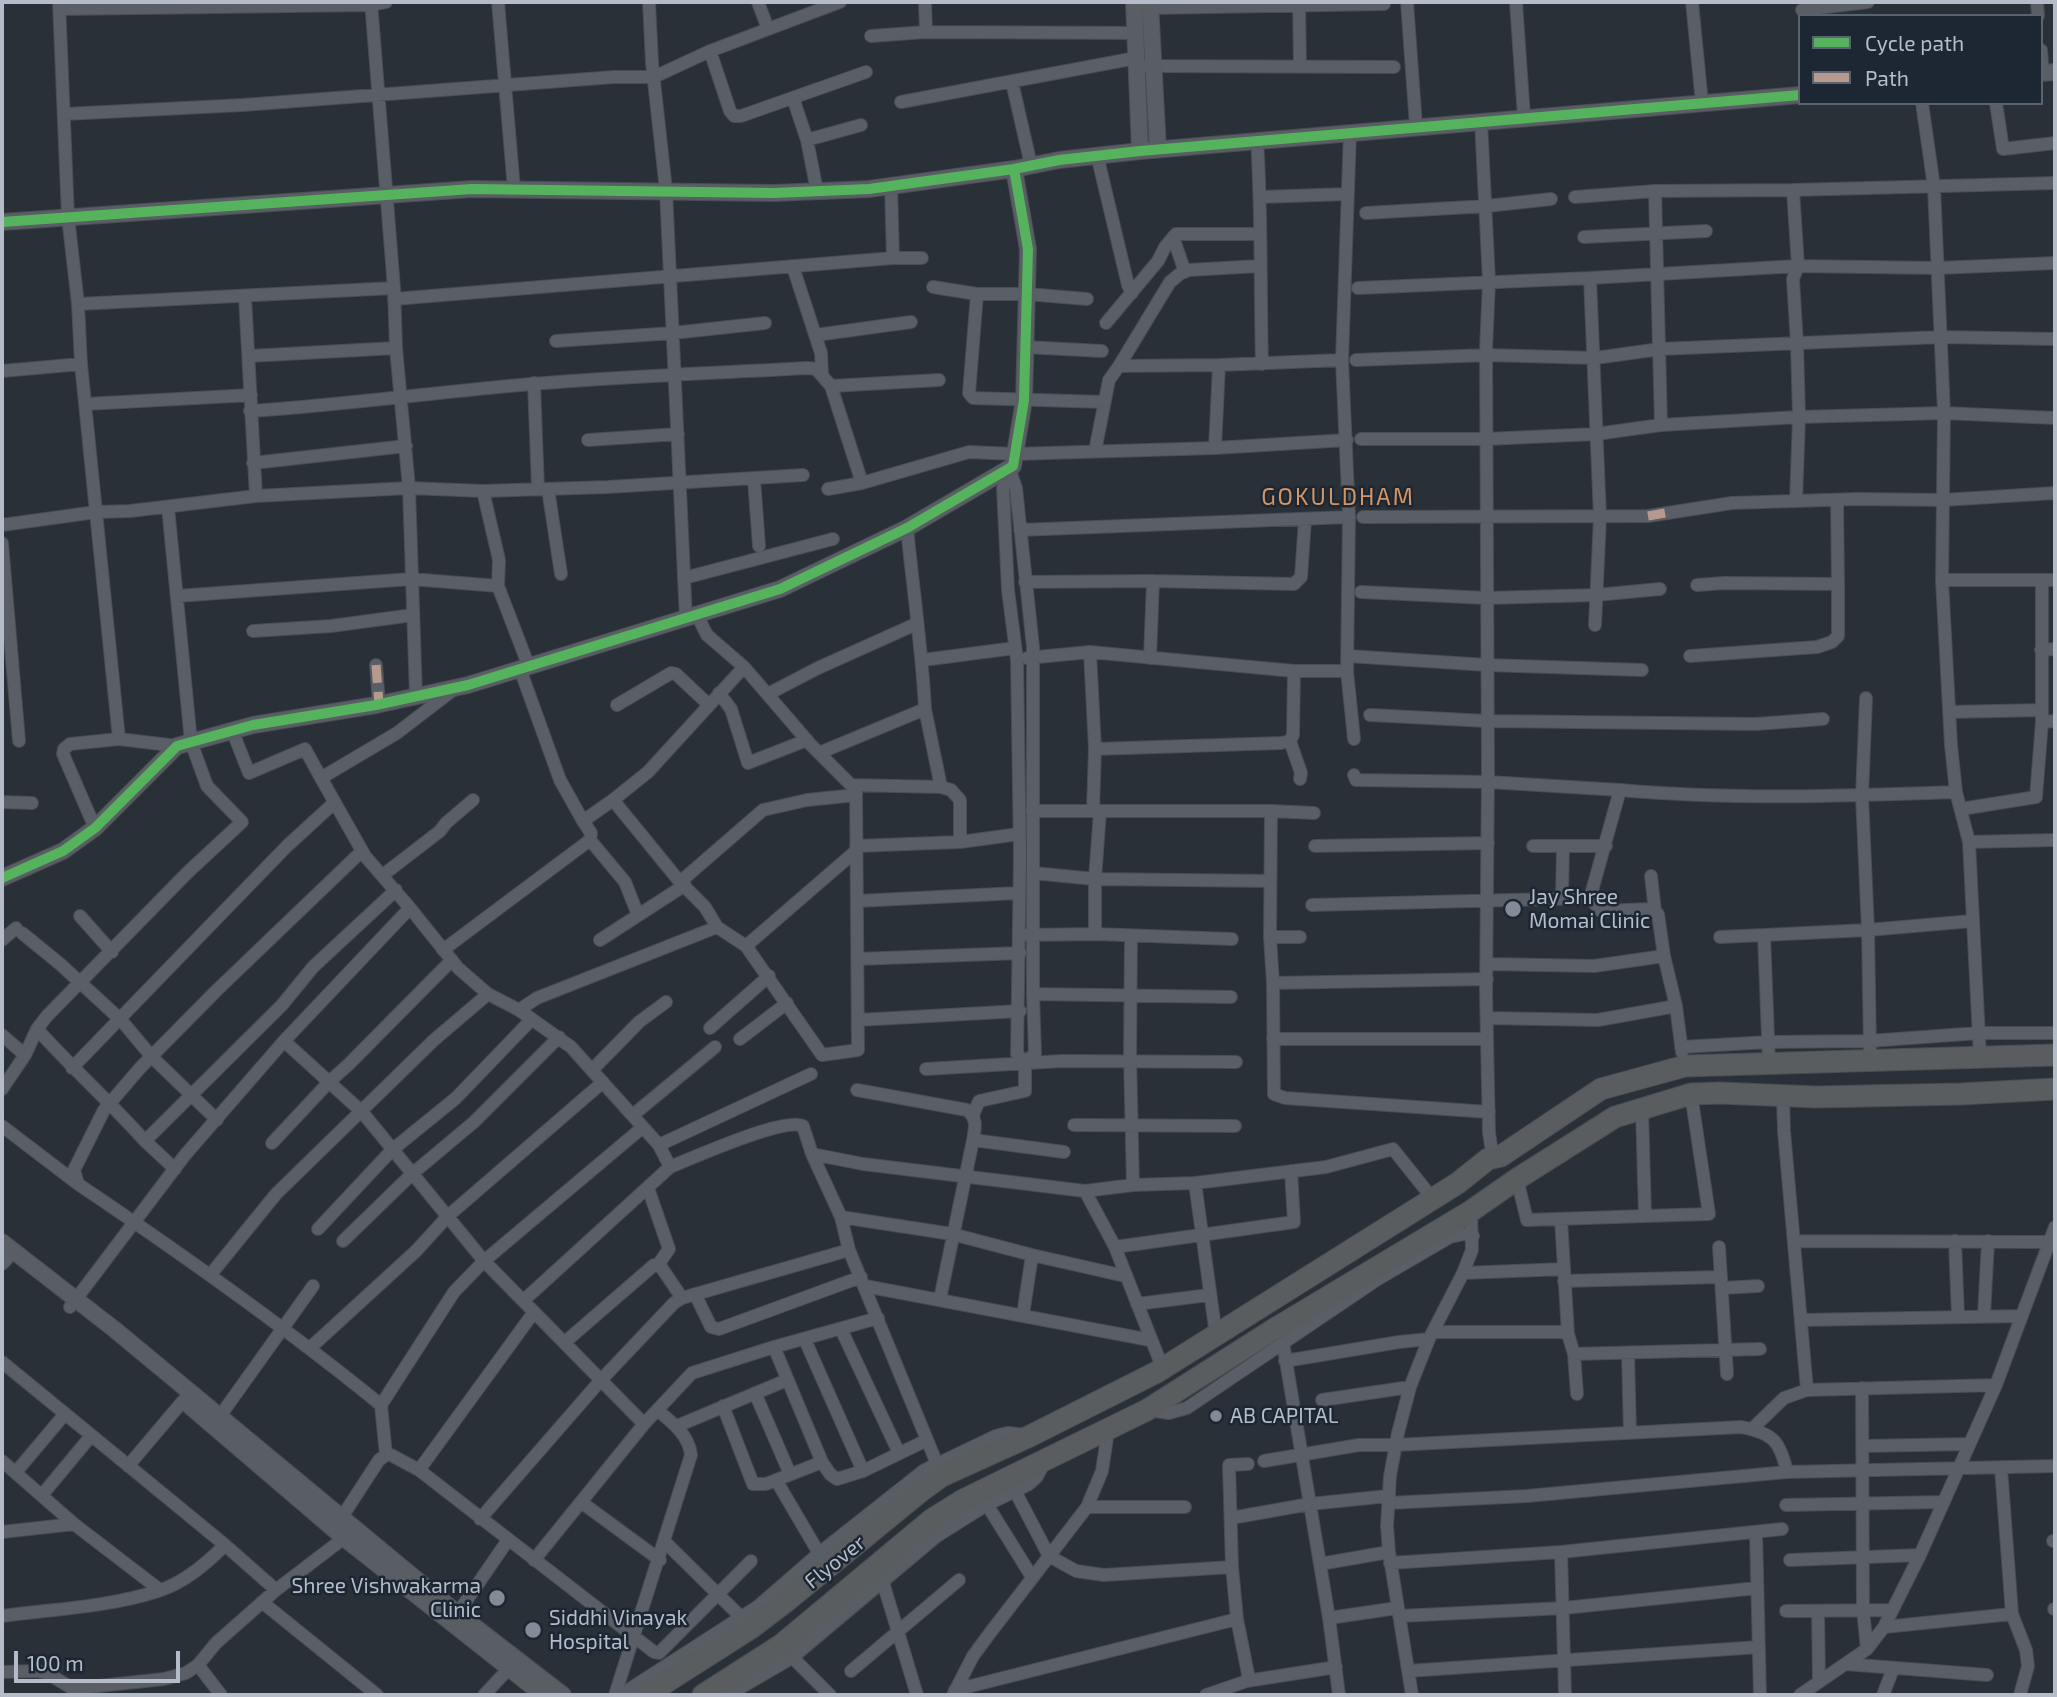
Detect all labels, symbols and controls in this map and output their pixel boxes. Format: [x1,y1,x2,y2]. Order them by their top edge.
legend [1798,14,2043,105]
text: Cycle path [1865,30,1964,55]
text: Path [1865,65,1909,90]
district label: GOKULDHAM [1262,483,1414,511]
place label: Jay Shree Momai Clinic [1529,884,1650,934]
marker: Jay Shree Momai Clinic [1503,899,1523,919]
place label: AB CAPITAL [1230,1403,1339,1429]
marker: AB CAPITAL [1208,1408,1224,1424]
street label: Flyover [800,1530,870,1594]
place label: Shree Vishwakarma Clinic [291,1573,481,1623]
marker: Shree Vishwakarma Clinic [487,1588,507,1608]
place label: Siddhi Vinayak Hospital [549,1605,687,1655]
marker: Siddhi Vinayak Hospital [523,1620,543,1640]
scale bar [18,1638,184,1682]
text: 100 m [27,1650,84,1675]

